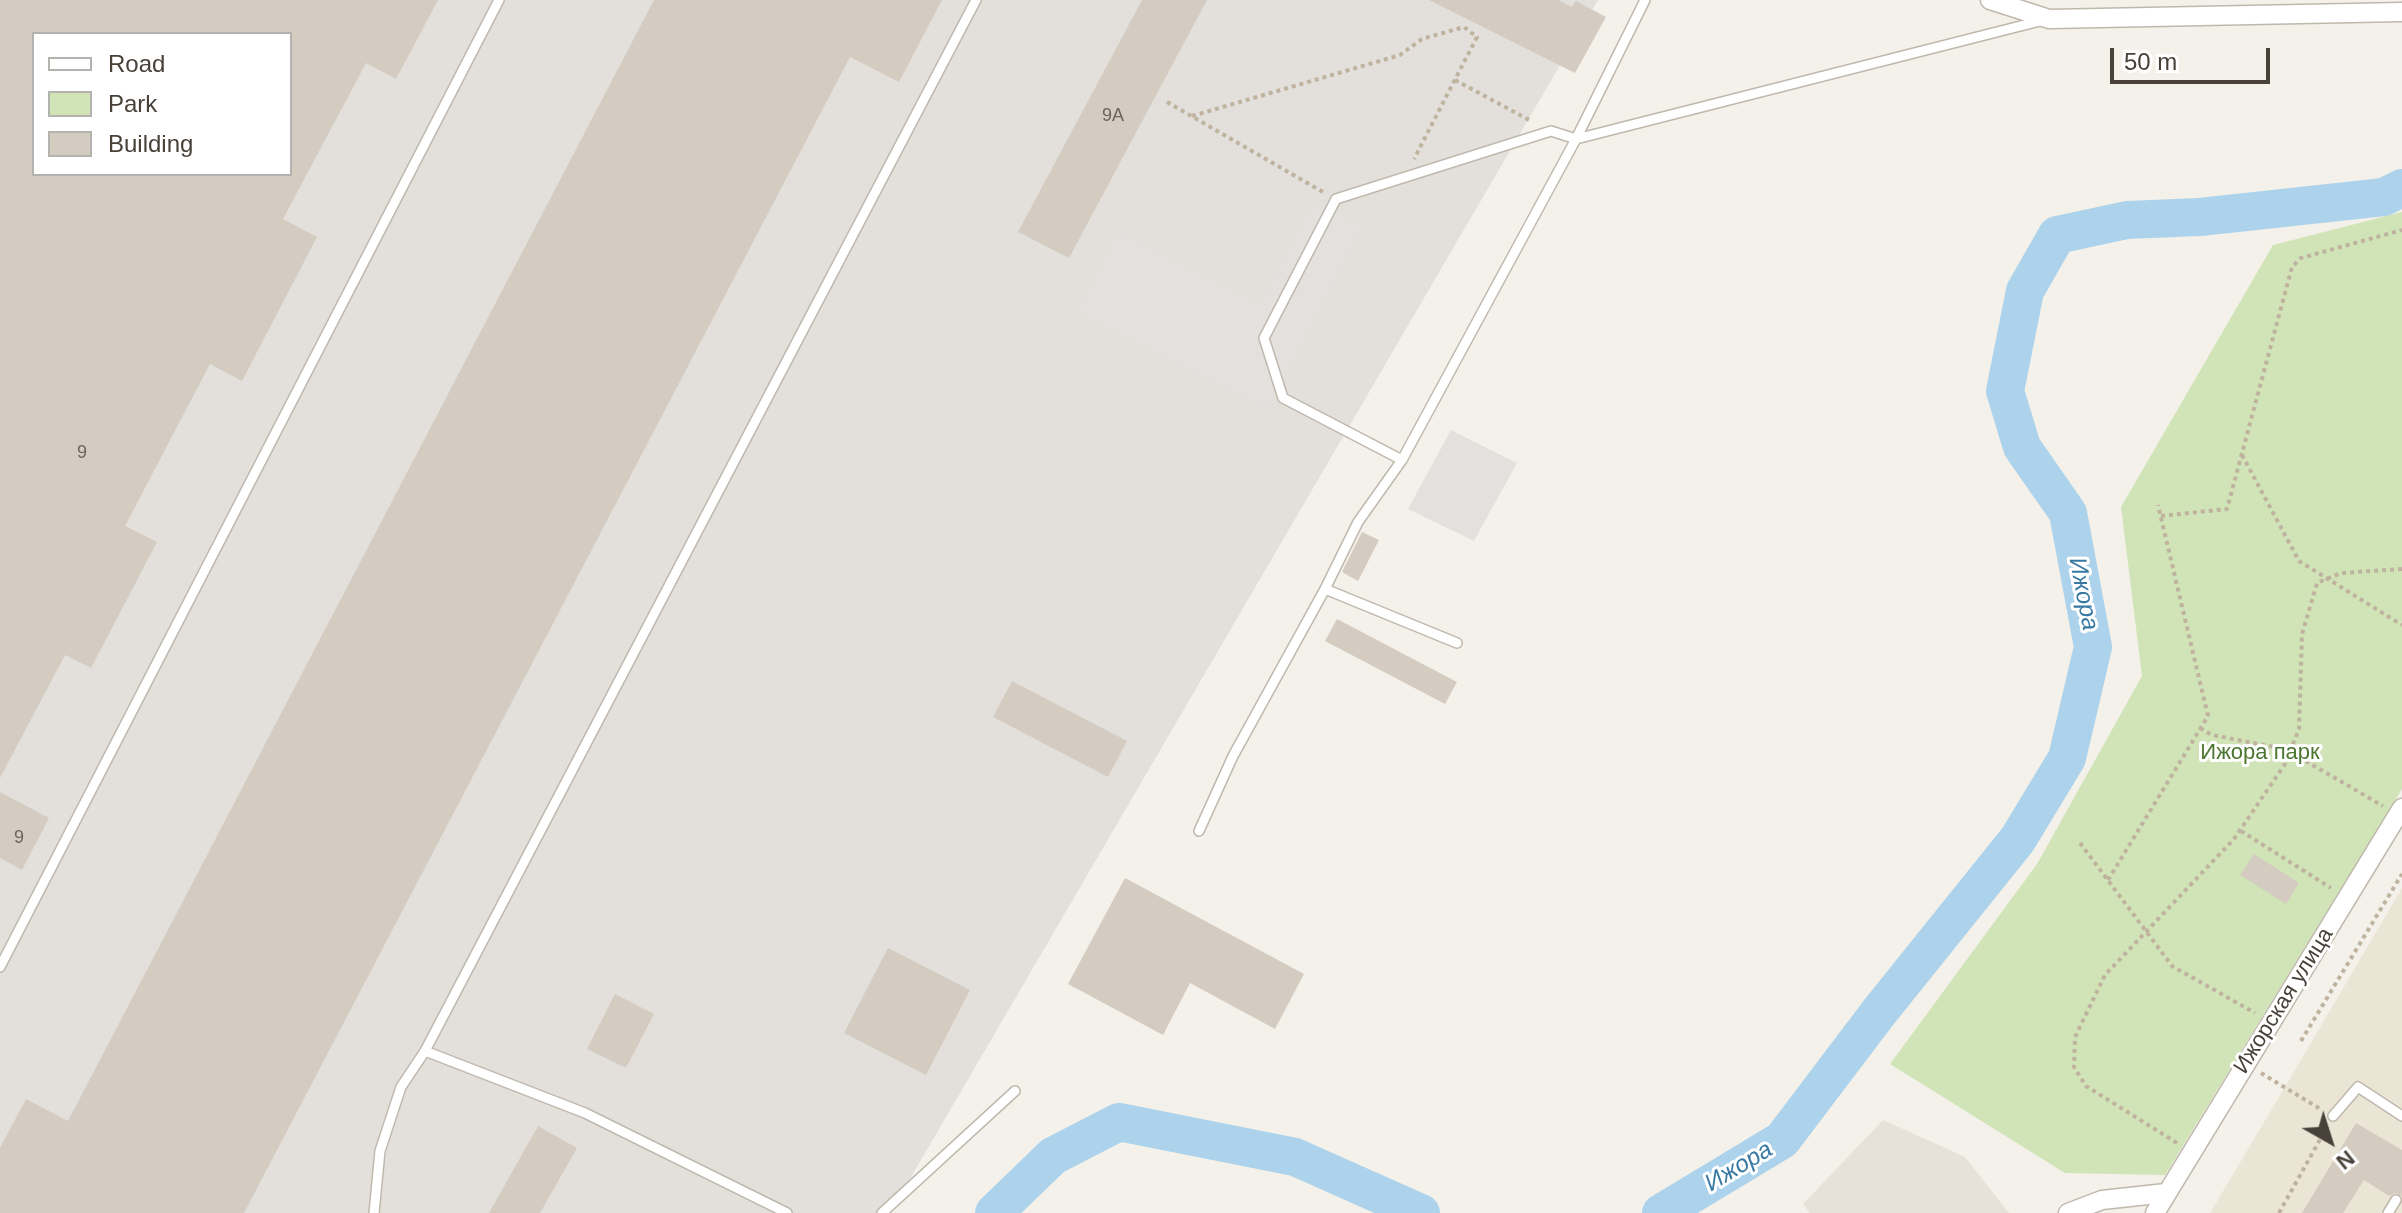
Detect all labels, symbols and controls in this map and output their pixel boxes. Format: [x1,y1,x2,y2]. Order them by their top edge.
legend [32,32,292,176]
scale bar [2114,32,2274,82]
text: 50 m [2124,48,2177,75]
text: Road [108,50,165,77]
text: Park [108,90,157,117]
house number: 9А [1102,105,1124,127]
text: Building [108,130,193,157]
house number: 9 [77,442,87,464]
water label: Ижора [2062,555,2104,633]
park label: Ижора парк [2200,740,2320,766]
house number: 9 [14,827,24,849]
street label: Ижорская улица [2229,923,2339,1079]
north arrow [2290,1101,2370,1181]
water label: Ижора [1700,1136,1778,1198]
text: N [2331,1145,2359,1175]

